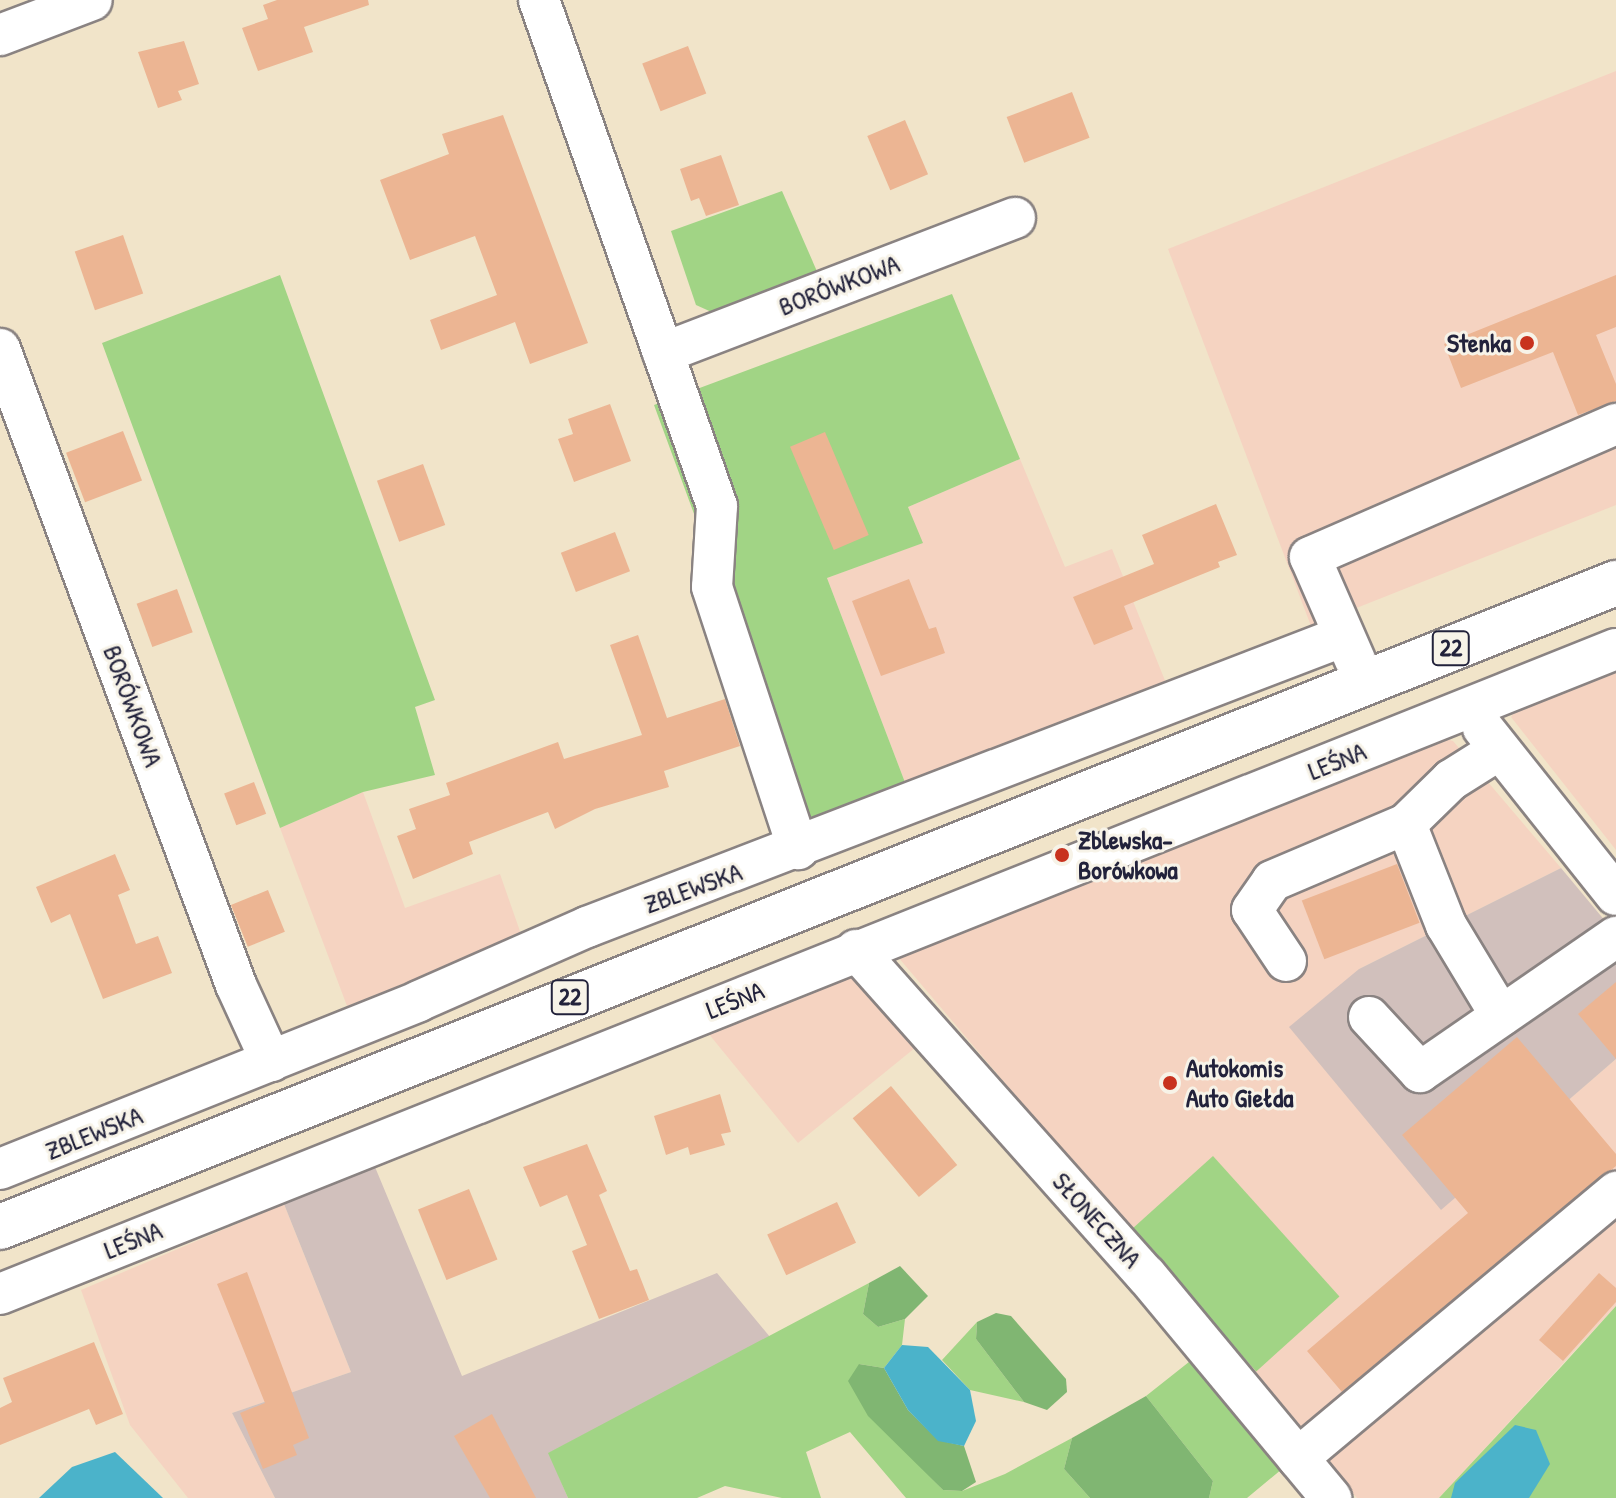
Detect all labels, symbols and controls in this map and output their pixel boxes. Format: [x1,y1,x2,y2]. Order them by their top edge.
street label: BORÓWKOWA [774,248,904,322]
place label: Stenka [1447,327,1511,359]
marker: Stenka [1518,334,1536,352]
road number: 22 [1431,628,1471,668]
street label: BORÓWKOWA [97,641,169,771]
street label: LEŚNA [1304,735,1370,787]
place label: Zblewska- Borówkowa [1078,824,1178,886]
marker: Zblewska- Borówkowa [1053,846,1071,864]
street label: ZBLEWSKA [640,856,746,920]
street label: LEŚNA [702,974,768,1026]
road number: 22 [550,977,590,1017]
place label: Autokomis Auto Giełda [1186,1052,1293,1114]
marker: Autokomis Auto Giełda [1161,1074,1179,1092]
street label: ZBLEWSKA [41,1099,147,1167]
street label: SŁONECZNA [1046,1166,1148,1274]
street label: LEŚNA [100,1214,166,1266]

